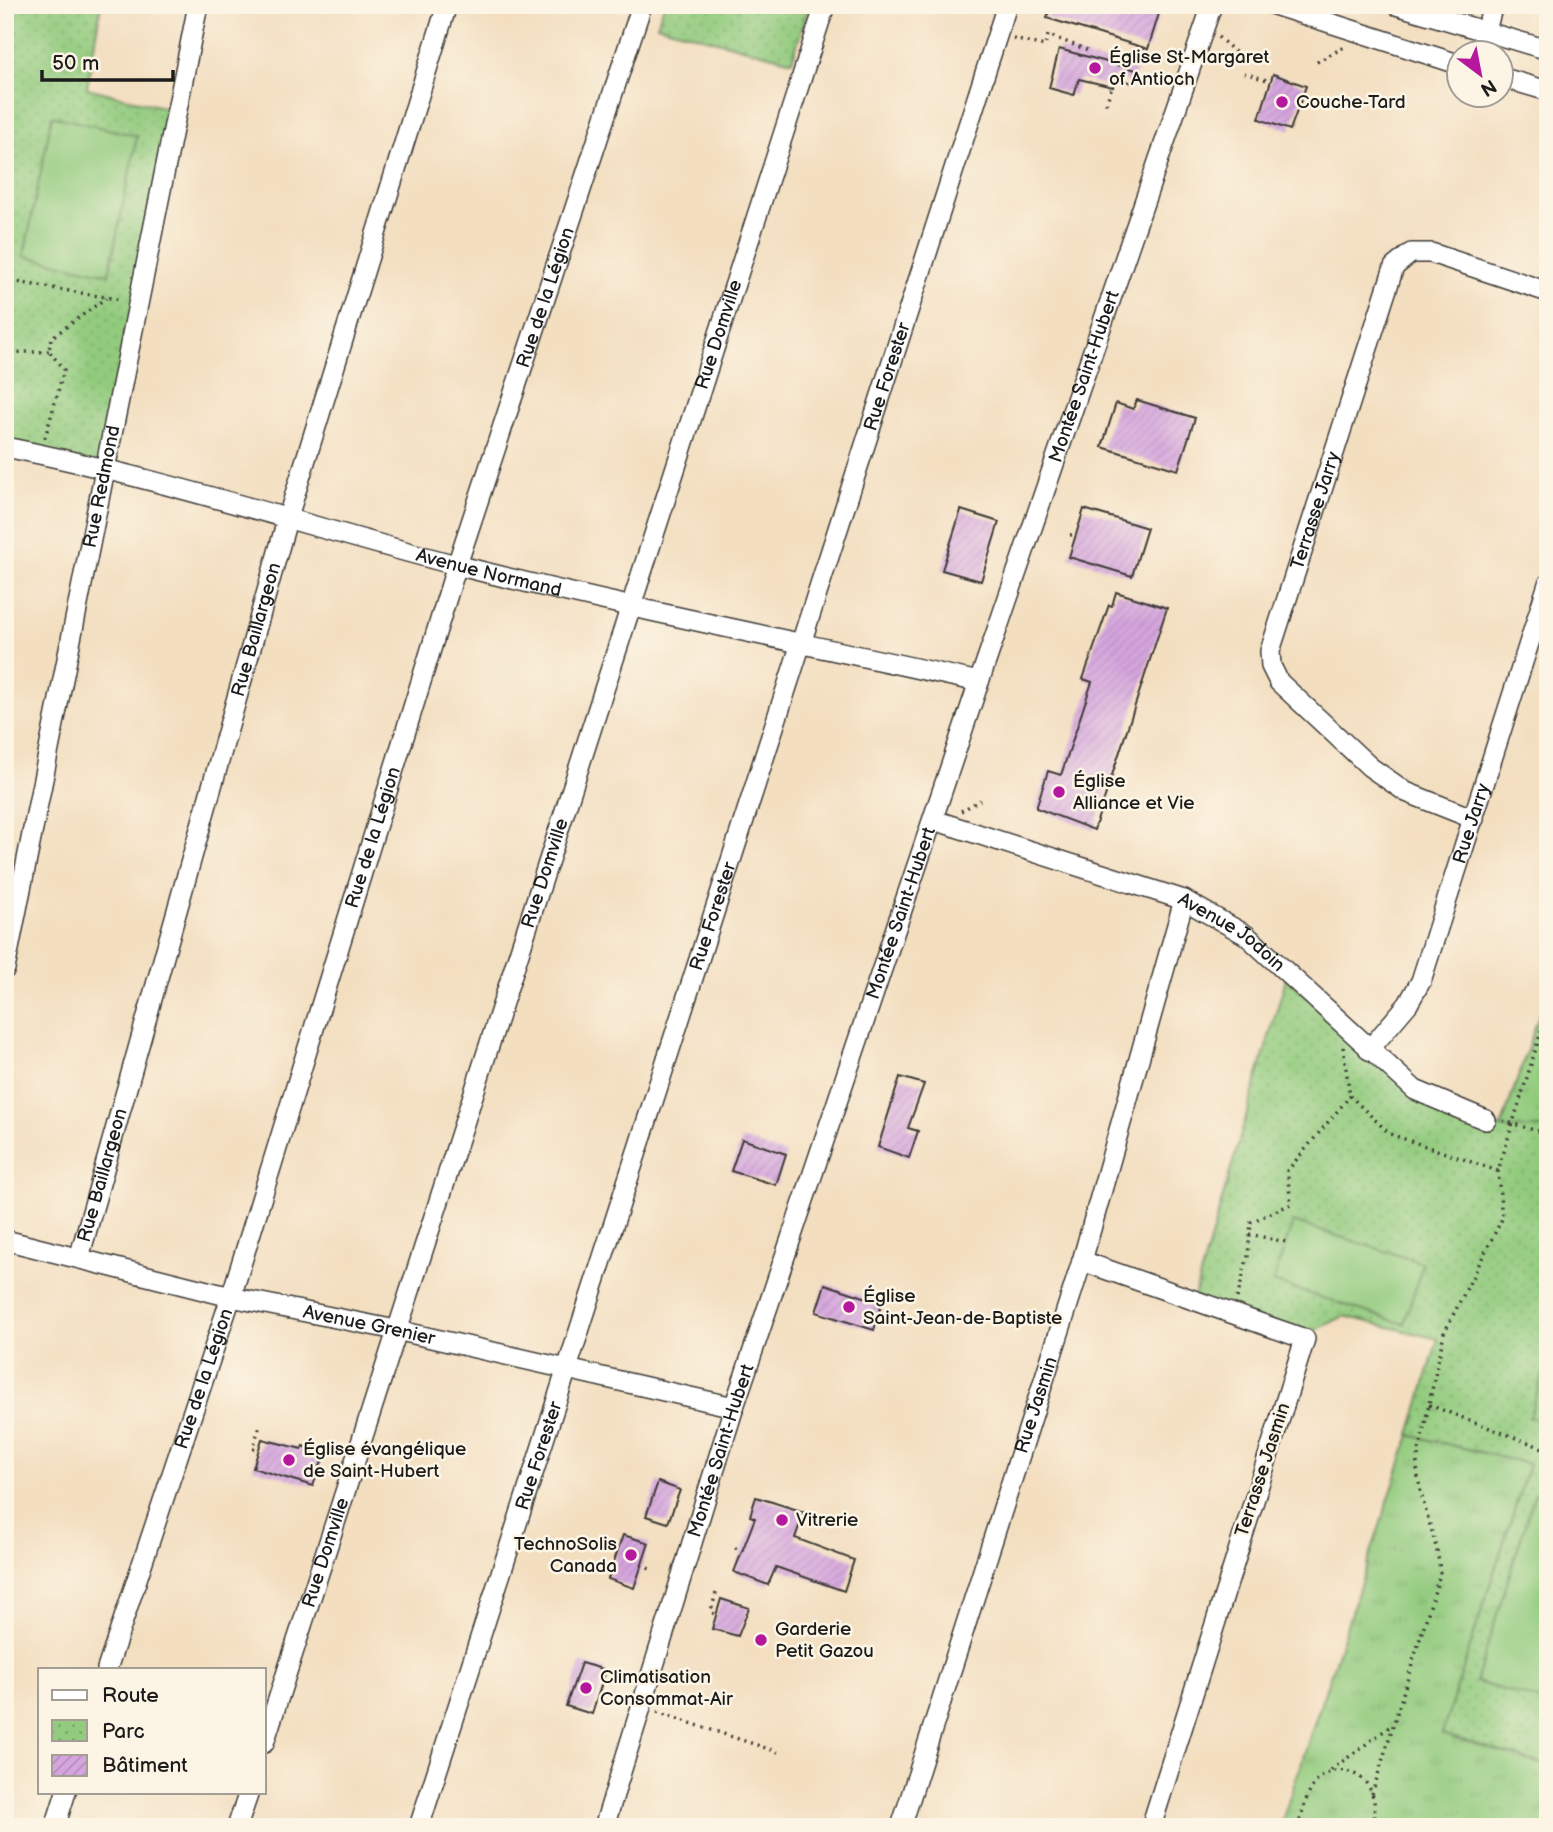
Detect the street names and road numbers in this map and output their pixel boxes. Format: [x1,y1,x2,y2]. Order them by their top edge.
street label: Rue de la Légion [511,224,579,371]
street label: Rue Domville [690,277,747,392]
street label: Montée Saint-Hubert [1044,287,1124,466]
street label: Rue Forester [859,318,916,434]
street label: Rue Redmond [78,423,125,550]
street label: Terrasse Jarry [1286,448,1345,572]
street label: Avenue Normand [414,543,564,602]
street label: Rue Baillargeon [226,560,286,699]
street label: Rue de la Légion [340,764,405,911]
street label: Rue Jarry [1448,780,1495,867]
street label: Rue Domville [516,815,573,931]
street label: Montée Saint-Hubert [861,824,941,1002]
street label: Rue Forester [685,858,742,973]
street label: Avenue Jodoin [1174,887,1290,977]
street label: Rue Baillargeon [73,1106,132,1245]
street label: Avenue Grenier [301,1300,438,1350]
street label: Rue de la Légion [170,1306,238,1452]
street label: Rue Jasmin [1010,1354,1062,1456]
street label: Montée Saint-Hubert [683,1361,759,1540]
street label: Rue Forester [511,1398,567,1513]
street label: Terrasse Jasmin [1230,1400,1296,1540]
street label: Rue Domville [297,1495,354,1610]

